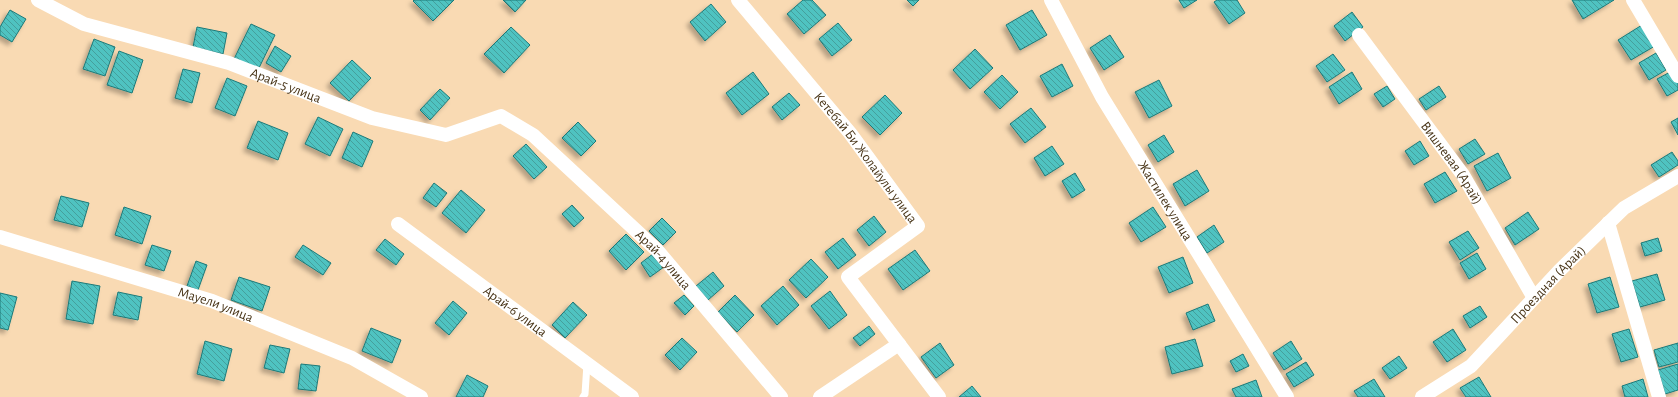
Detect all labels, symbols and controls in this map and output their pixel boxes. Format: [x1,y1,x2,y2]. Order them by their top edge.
street label: Арай-5 улица [248,66,323,106]
street label: Кетебай Би Жолайулы улица [811,90,920,227]
street label: Вишневая (Арай) [1418,119,1484,207]
street label: Жастилек улица [1135,158,1195,244]
street label: Арай-4 улица [632,228,694,293]
street label: Проездная (Арай) [1508,243,1589,327]
street label: Арай-6 улица [480,284,550,340]
street label: Мауели улица [176,285,256,325]

